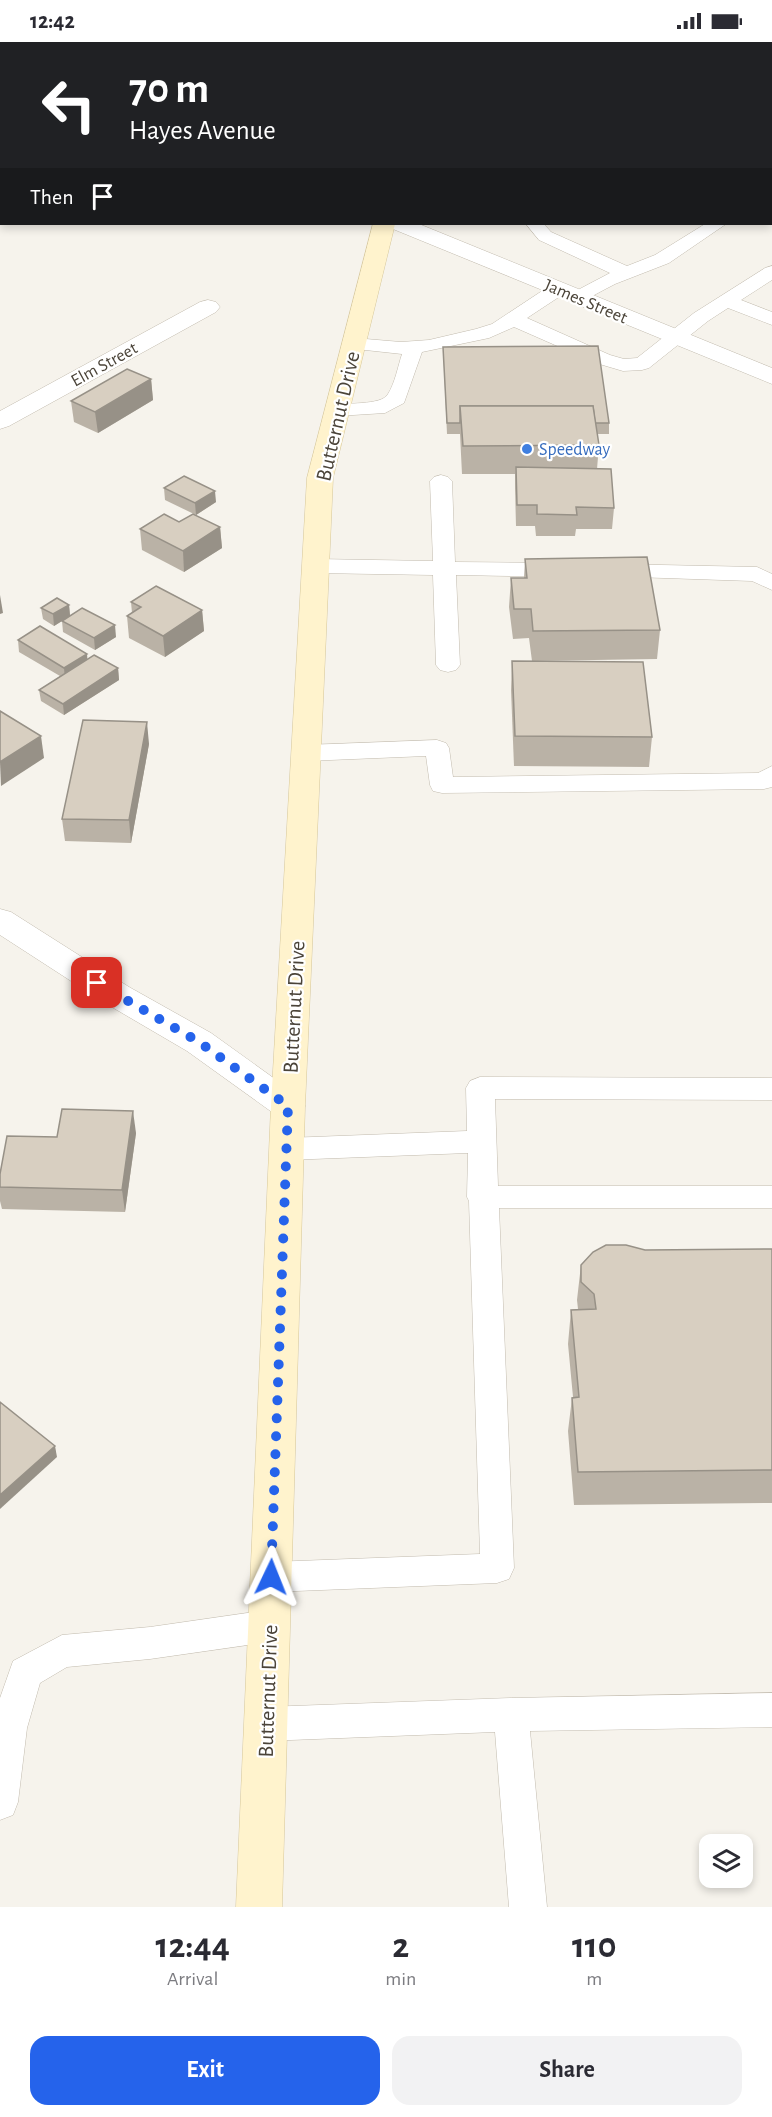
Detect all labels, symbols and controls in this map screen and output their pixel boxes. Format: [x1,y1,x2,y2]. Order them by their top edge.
text: 12:42 [30,10,75,32]
icon: left [30,66,108,144]
text: 70 m [129,68,209,110]
text: Hayes Avenue [129,117,276,144]
icon: arrive [86,180,119,213]
text: Then [30,186,74,208]
street label: James Street [542,276,630,328]
street label: Elm Street [68,339,141,390]
street label: Butternut Drive [312,349,364,483]
place label: Speedway [539,441,610,459]
marker: Speedway [520,442,534,456]
street label: Butternut Drive [280,940,308,1074]
pin [71,957,122,1008]
icon: arrive [80,966,113,999]
position arrow [239,1545,303,1609]
street label: Butternut Drive [255,1624,281,1758]
map controls [699,1834,753,1888]
button: layers [699,1834,753,1888]
text: 12:44 [155,1928,230,1964]
text: 2 [392,1928,409,1964]
text: 110 [572,1928,617,1964]
text: Arrival [167,1969,218,1989]
text: min [385,1969,416,1989]
text: m [586,1969,602,1989]
button: Exit [30,2036,380,2105]
button: Share [392,2036,742,2105]

